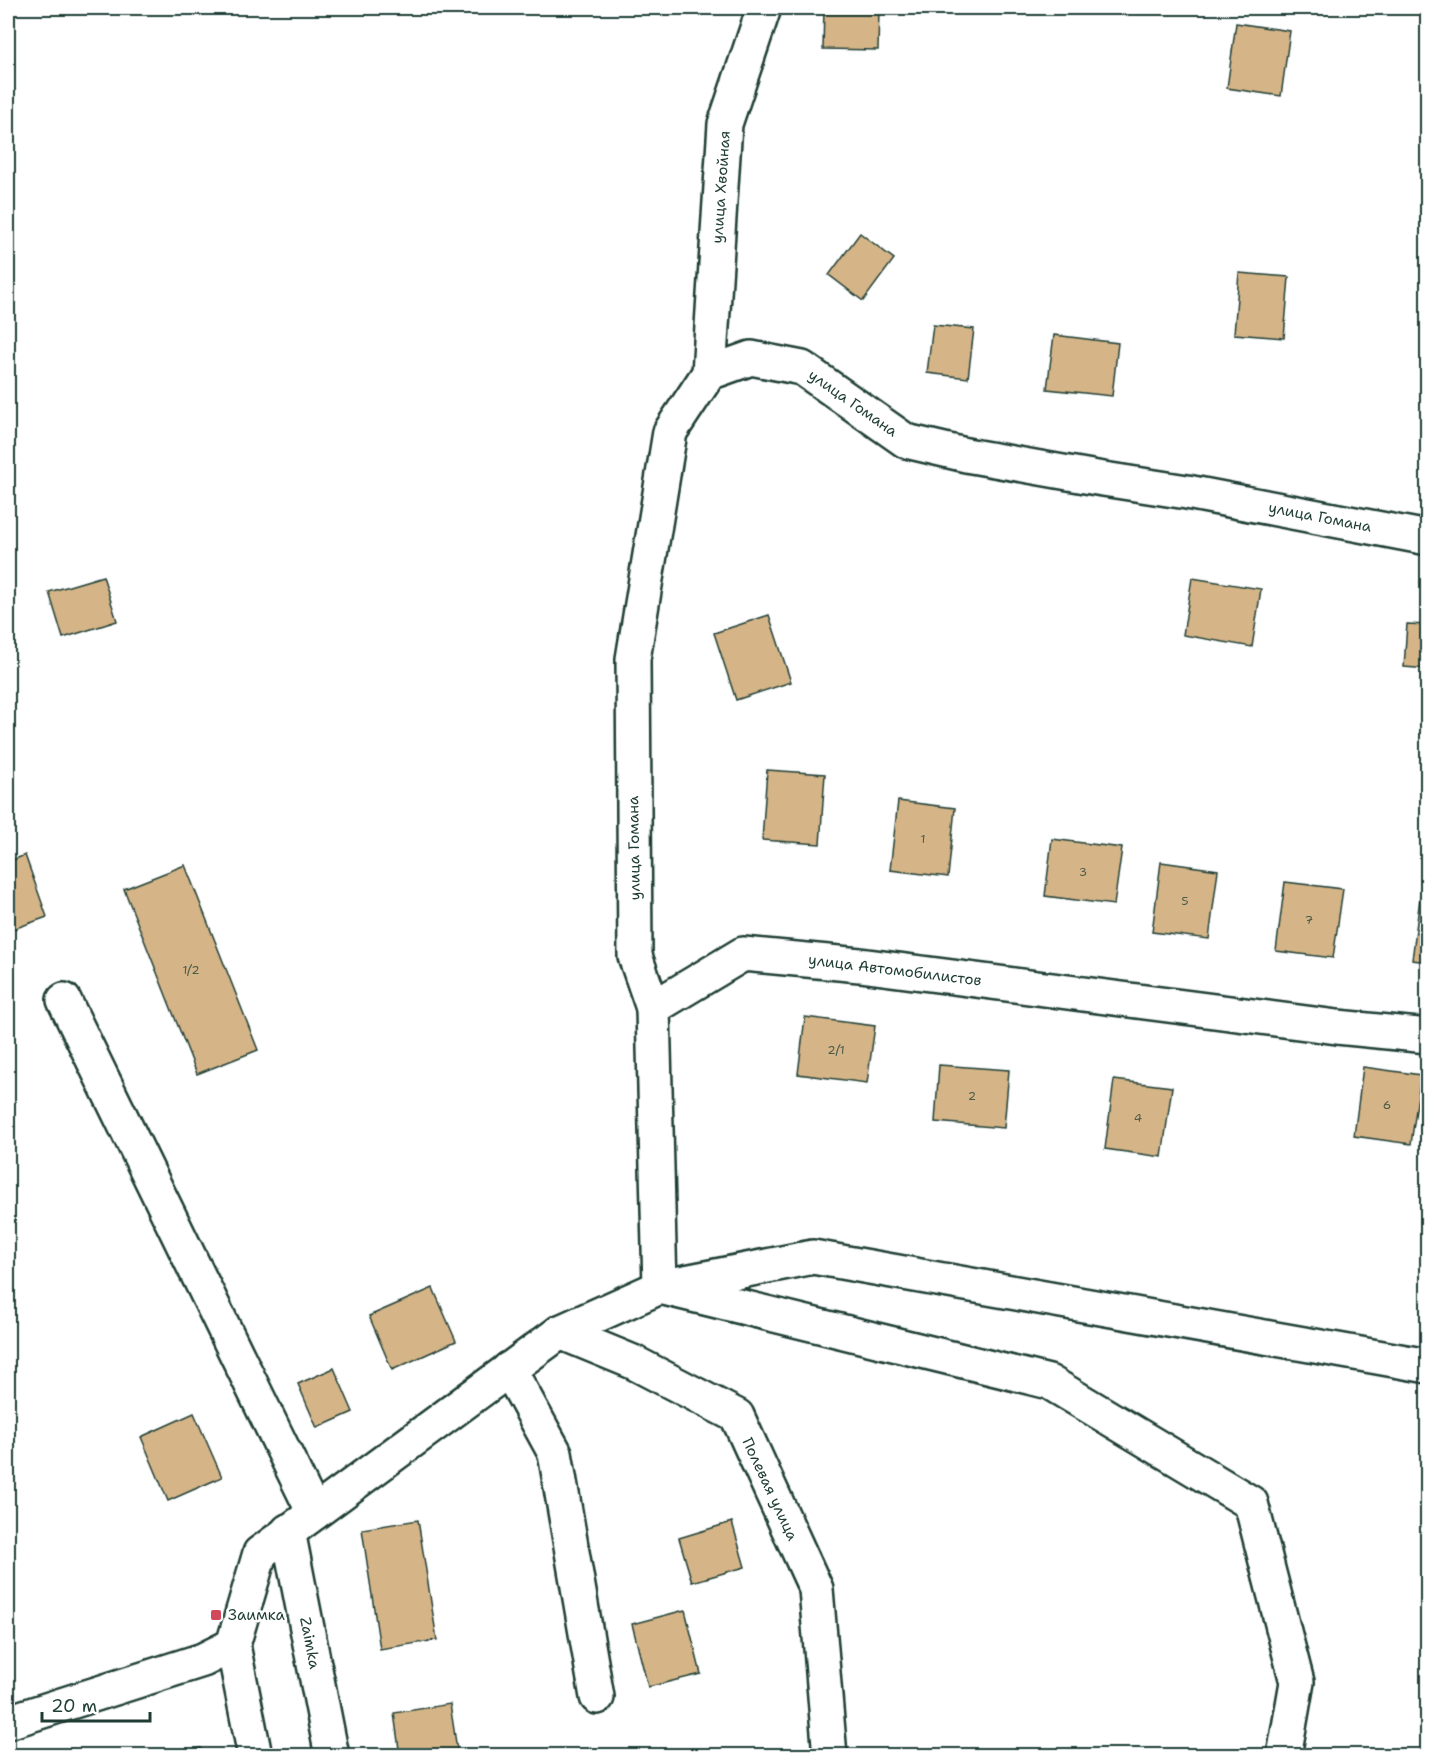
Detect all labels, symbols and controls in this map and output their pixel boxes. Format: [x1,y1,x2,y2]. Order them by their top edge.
street label: улица Хвойная [707,130,735,244]
street label: улица Гомана [804,365,902,442]
street label: улица Гомана [1267,497,1374,537]
street label: улица Гомана [623,795,645,900]
house number: 1 [920,831,926,847]
house number: 3 [1079,864,1087,880]
house number: 5 [1181,893,1189,909]
house number: 7 [1305,912,1313,928]
street label: улица Автомобилистов [807,949,983,991]
house number: 1/2 [182,962,200,978]
house number: 2/1 [827,1042,845,1058]
house number: 2 [968,1088,976,1104]
house number: 6 [1383,1097,1391,1113]
house number: 4 [1134,1110,1142,1126]
street label: Полевая улица [737,1434,803,1544]
place label: Заимка [228,1605,286,1625]
marker: Заимка [209,1608,223,1622]
street label: Zaimka [295,1615,325,1671]
scale bar [42,1685,150,1723]
text: 20 m [51,1694,97,1718]

